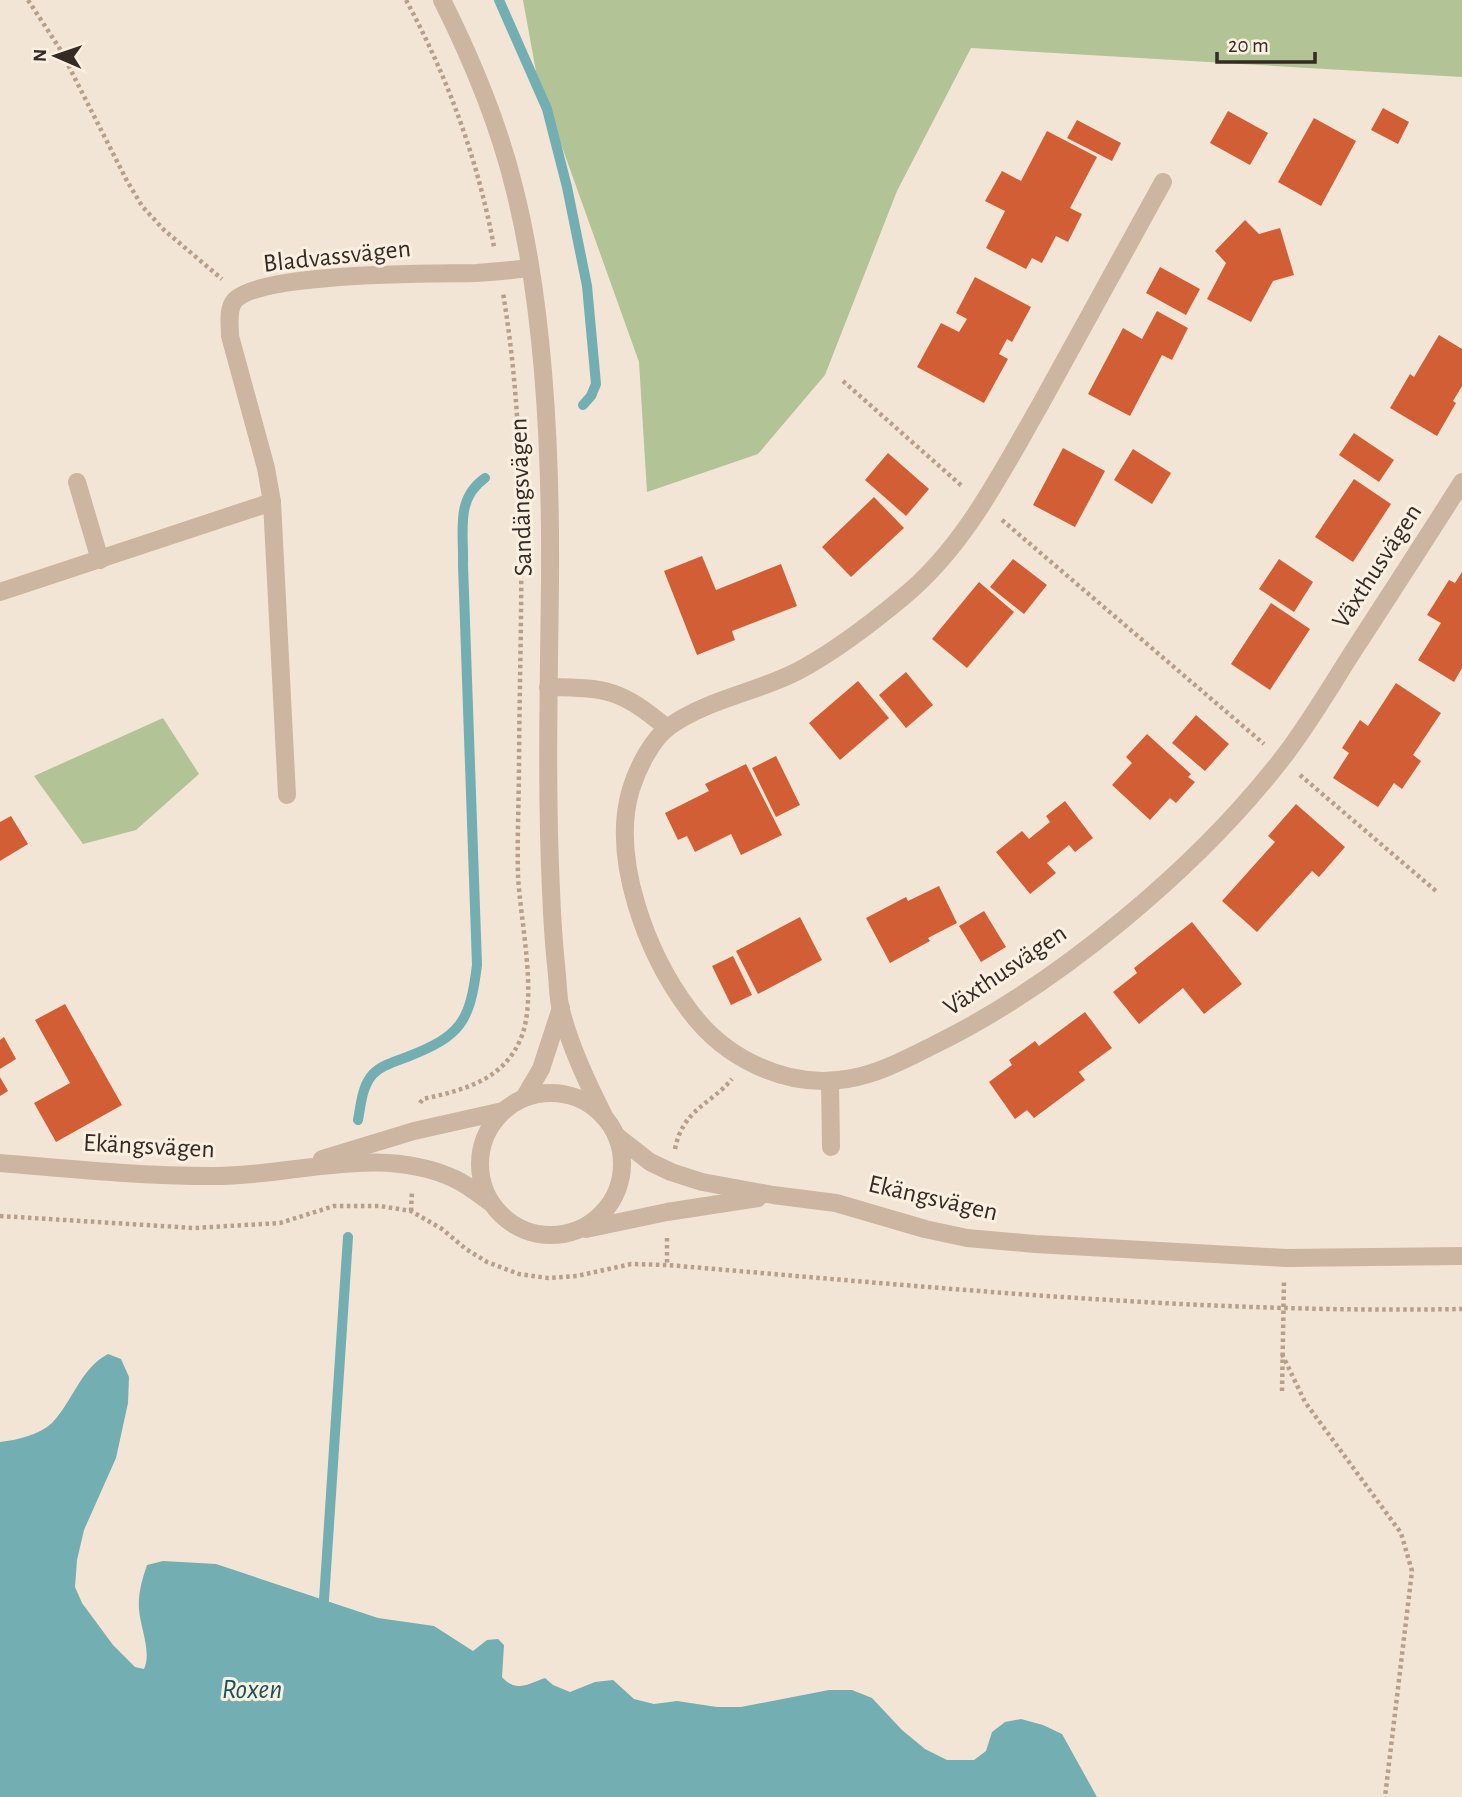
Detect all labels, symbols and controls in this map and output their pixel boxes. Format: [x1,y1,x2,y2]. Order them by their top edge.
north arrow [21,21,91,91]
scale bar [1217,21,1315,65]
text: 20 m [1228,35,1269,56]
text: N [31,49,50,62]
street label: Bladvassvägen [262,235,412,277]
street label: Sandängsvägen [505,417,537,577]
street label: Växthusvägen [1327,499,1427,633]
street label: Växthusvägen [939,920,1071,1020]
street label: Ekängsvägen [82,1130,216,1162]
street label: Ekängsvägen [866,1170,1000,1226]
water label: Roxen [222,1676,282,1704]

